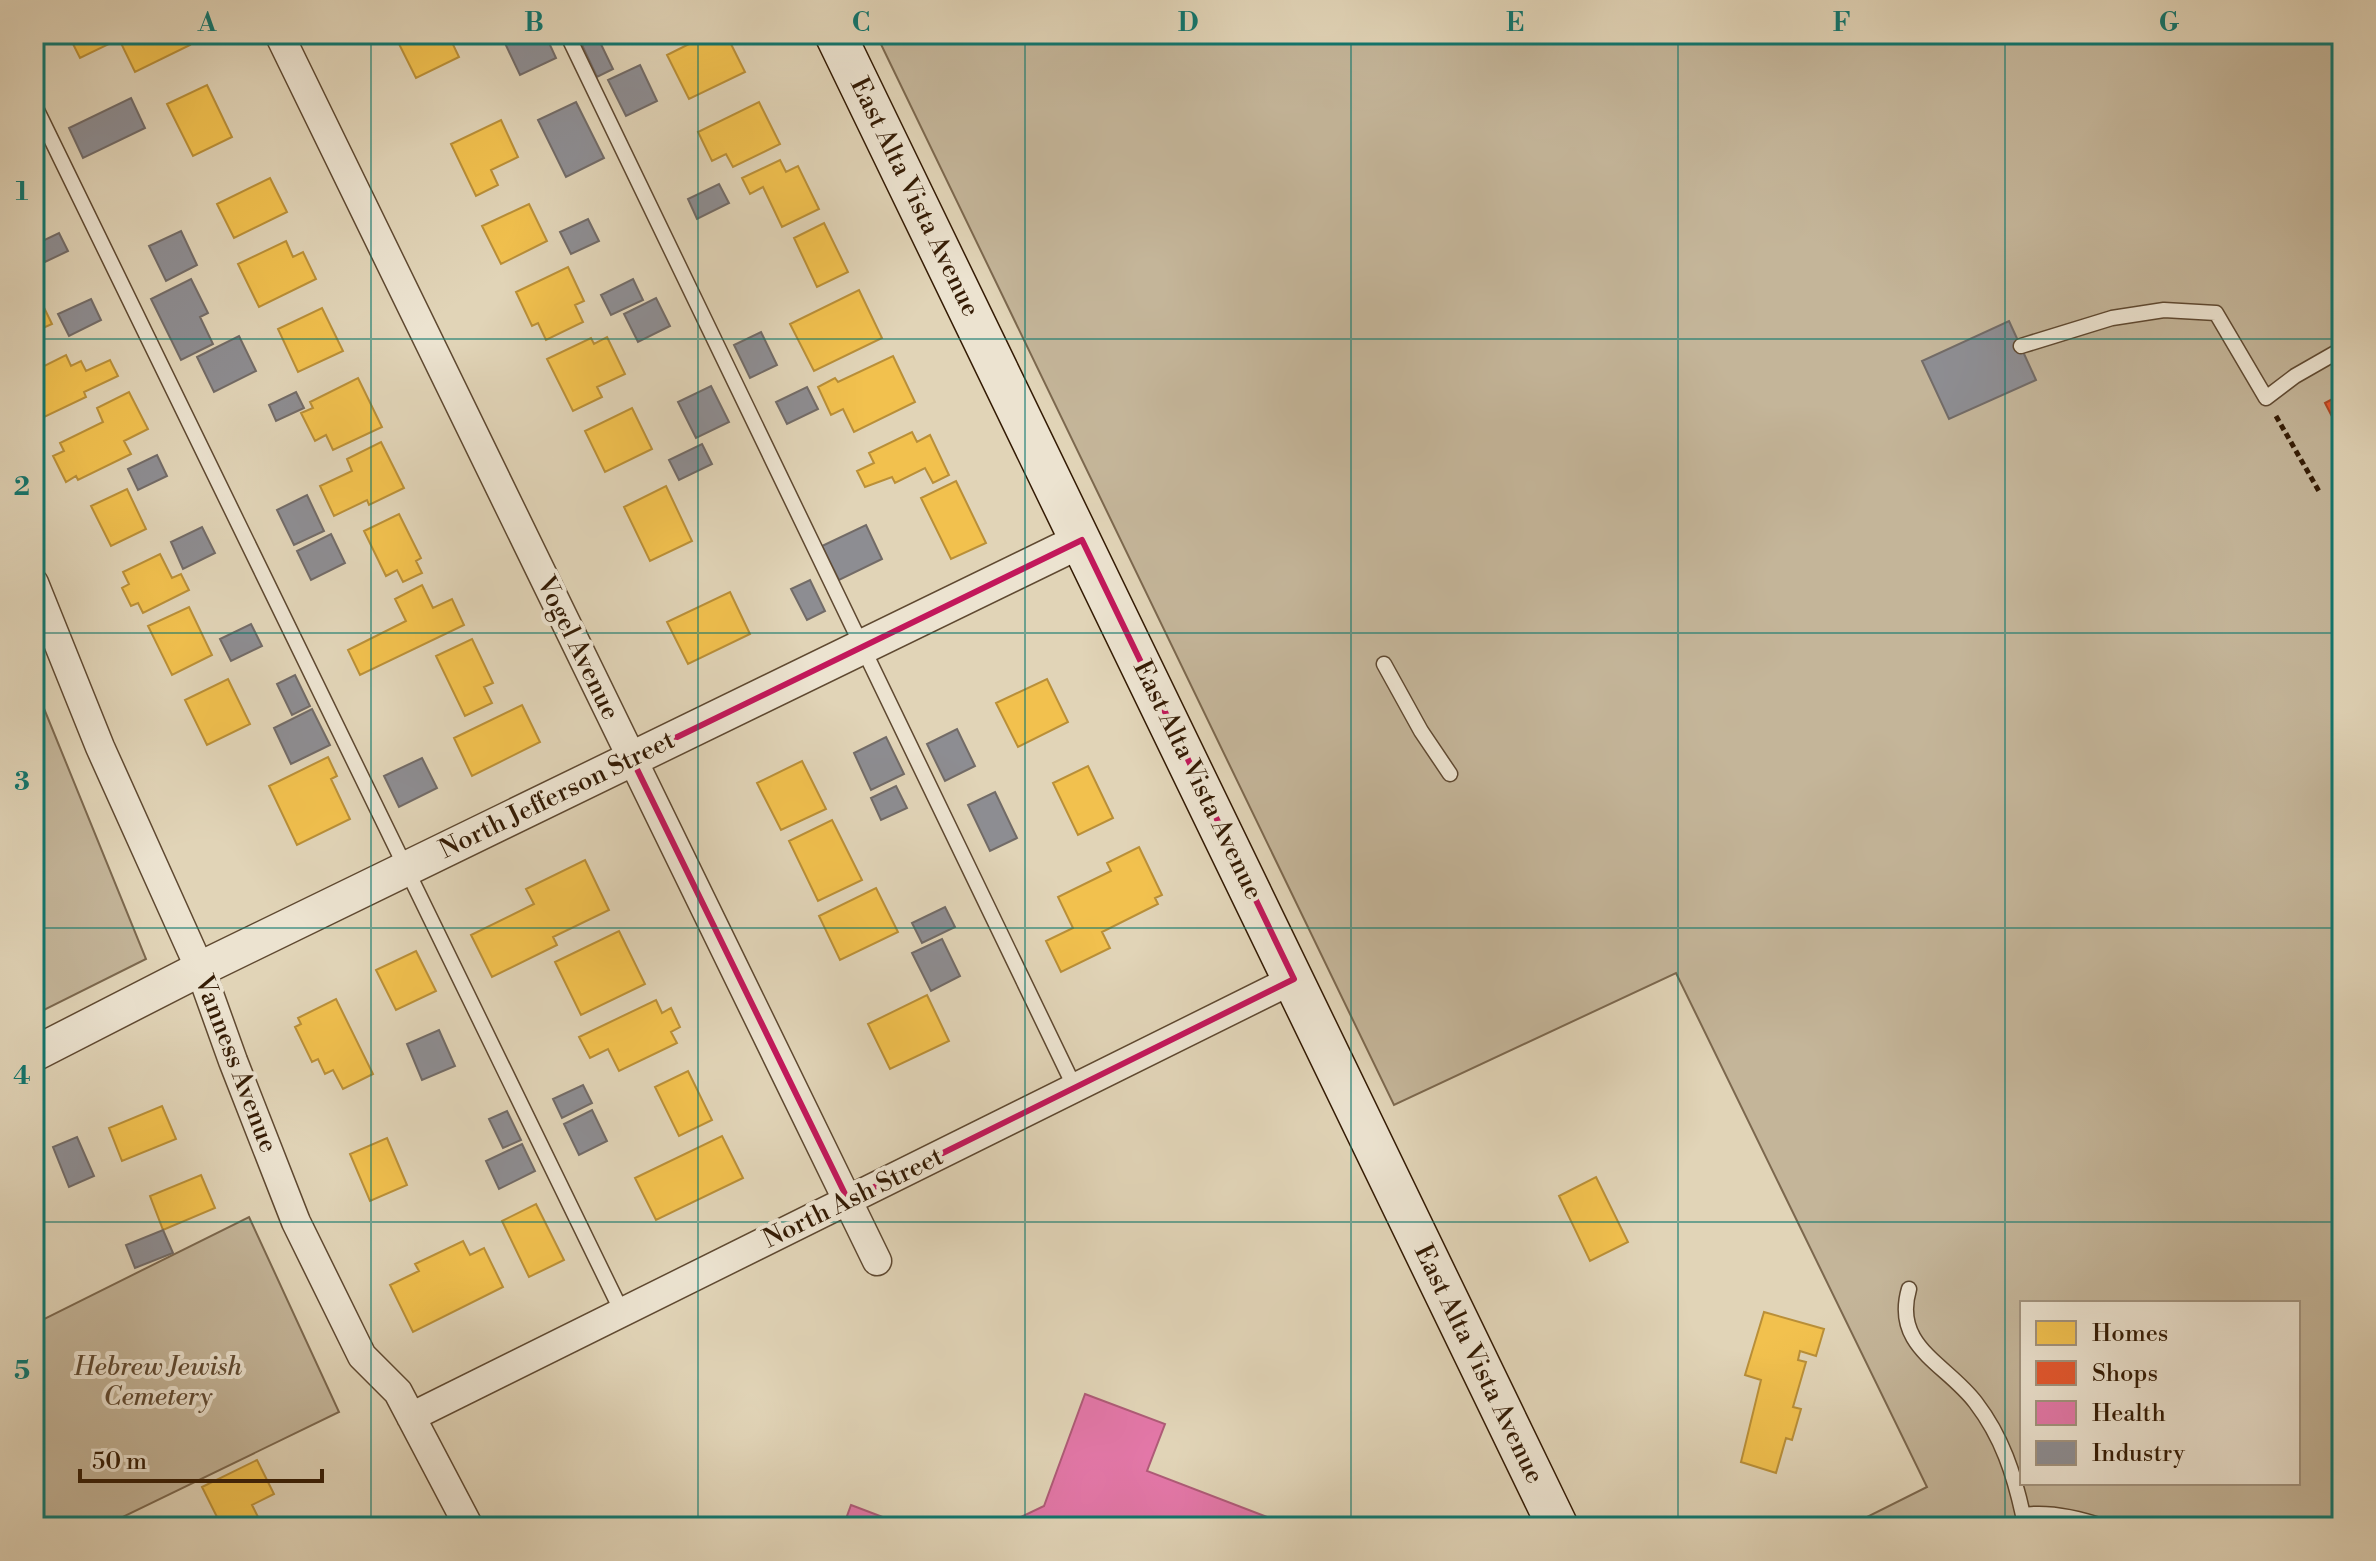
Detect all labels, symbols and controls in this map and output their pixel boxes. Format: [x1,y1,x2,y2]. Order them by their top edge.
text: A [197,7,217,39]
text: B [524,7,544,39]
text: C [852,7,870,39]
text: D [1178,7,1198,39]
text: E [1506,7,1524,39]
text: F [1833,7,1851,39]
text: G [2159,7,2180,39]
street label: East Alta Vista Avenue [843,72,987,322]
text: 1 [16,176,29,208]
text: 2 [14,471,30,503]
street label: Vogel Avenue [529,570,627,725]
street label: East Alta Vista Avenue [1126,655,1270,905]
street label: North Jefferson Street [434,724,680,866]
text: 3 [14,766,30,798]
street label: Vanness Avenue [187,970,285,1157]
text: 4 [13,1060,31,1092]
street label: North Ash Street [758,1141,948,1255]
street label: East Alta Vista Avenue [1407,1239,1551,1489]
legend [2020,1301,2300,1485]
text: Homes [2092,1319,2168,1349]
park label: Hebrew Jewish Cemetery [73,1351,243,1413]
text: 5 [14,1355,30,1387]
text: Shops [2092,1359,2158,1389]
text: Health [2092,1399,2166,1429]
scale bar [80,1433,322,1483]
text: Industry [2092,1439,2185,1469]
text: 50 m [92,1447,147,1477]

